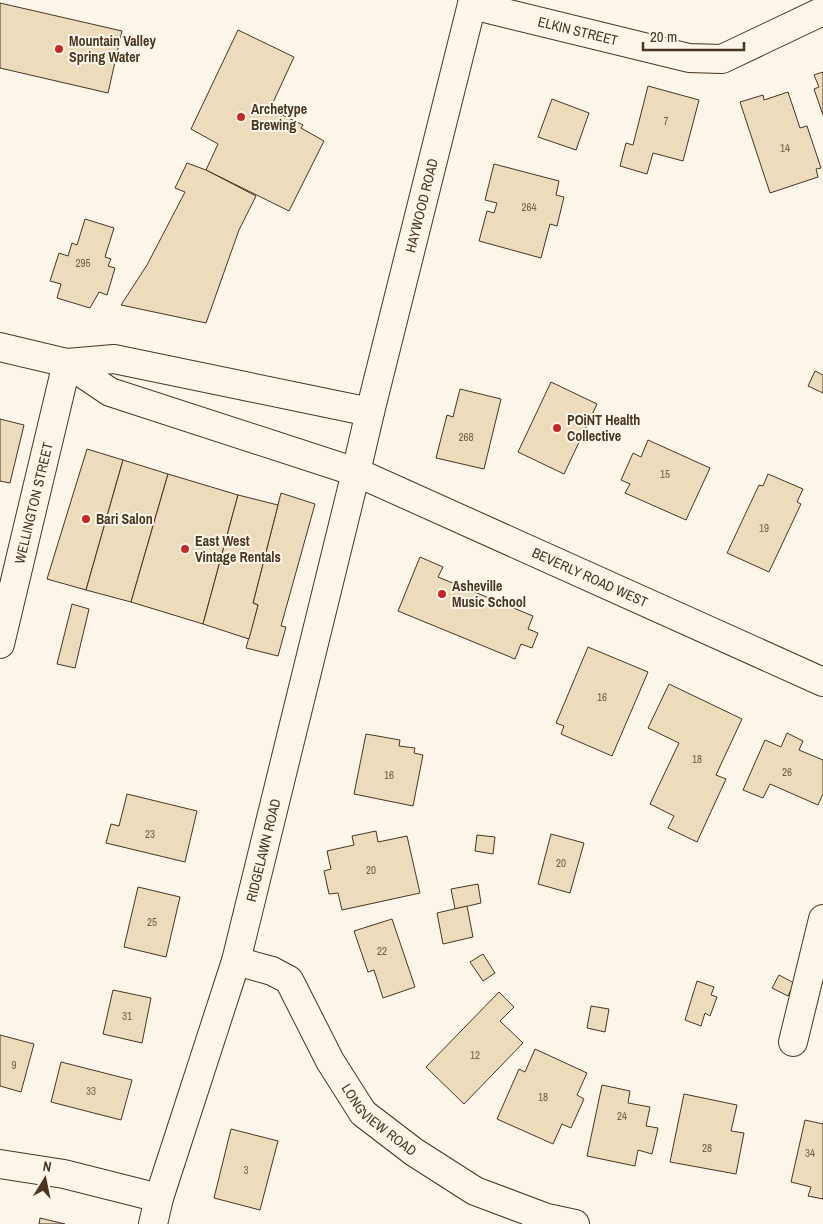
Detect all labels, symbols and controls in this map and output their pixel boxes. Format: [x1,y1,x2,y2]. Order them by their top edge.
street label: ELKIN STREET [536,12,620,49]
scale bar [643,20,744,52]
text: 20 m [650,26,677,47]
place label: Mountain Valley Spring Water [69,32,156,66]
marker: Mountain Valley Spring Water [53,43,65,55]
place label: Archetype Brewing [251,100,307,134]
marker: Archetype Brewing [235,111,247,123]
house number: 7 [663,114,669,128]
house number: 14 [780,141,790,155]
street label: HAYWOOD ROAD [401,157,442,254]
house number: 264 [521,200,537,214]
house number: 295 [75,256,91,270]
place label: POiNT Health Collective [567,411,640,445]
marker: POiNT Health Collective [551,422,563,434]
house number: 268 [458,430,474,444]
street label: WELLINGTON STREET [10,440,57,566]
house number: 15 [660,467,670,481]
place label: Bari Salon [96,510,153,528]
marker: Bari Salon [80,513,92,525]
house number: 19 [759,521,769,535]
place label: East West Vintage Rentals [195,532,281,566]
marker: East West Vintage Rentals [179,543,191,555]
street label: BEVERLY ROAD WEST [529,543,651,611]
place label: Asheville Music School [452,577,526,611]
marker: Asheville Music School [436,588,448,600]
house number: 16 [597,690,607,704]
house number: 18 [692,752,702,766]
house number: 26 [782,765,792,779]
house number: 16 [384,768,394,782]
street label: RIDGELAWN ROAD [242,797,285,904]
house number: 23 [145,827,155,841]
house number: 20 [556,856,566,870]
house number: 20 [366,863,376,877]
house number: 25 [147,915,157,929]
house number: 22 [377,944,387,958]
house number: 31 [122,1009,132,1023]
house number: 12 [470,1048,480,1062]
house number: 9 [11,1058,17,1072]
street label: LONGVIEW ROAD [338,1080,420,1160]
house number: 33 [86,1084,96,1098]
house number: 18 [538,1090,548,1104]
house number: 24 [617,1109,627,1123]
house number: 28 [702,1141,712,1155]
house number: 34 [805,1146,815,1160]
north arrow [20,1154,70,1204]
text: N [42,1157,53,1176]
house number: 3 [243,1163,249,1177]

